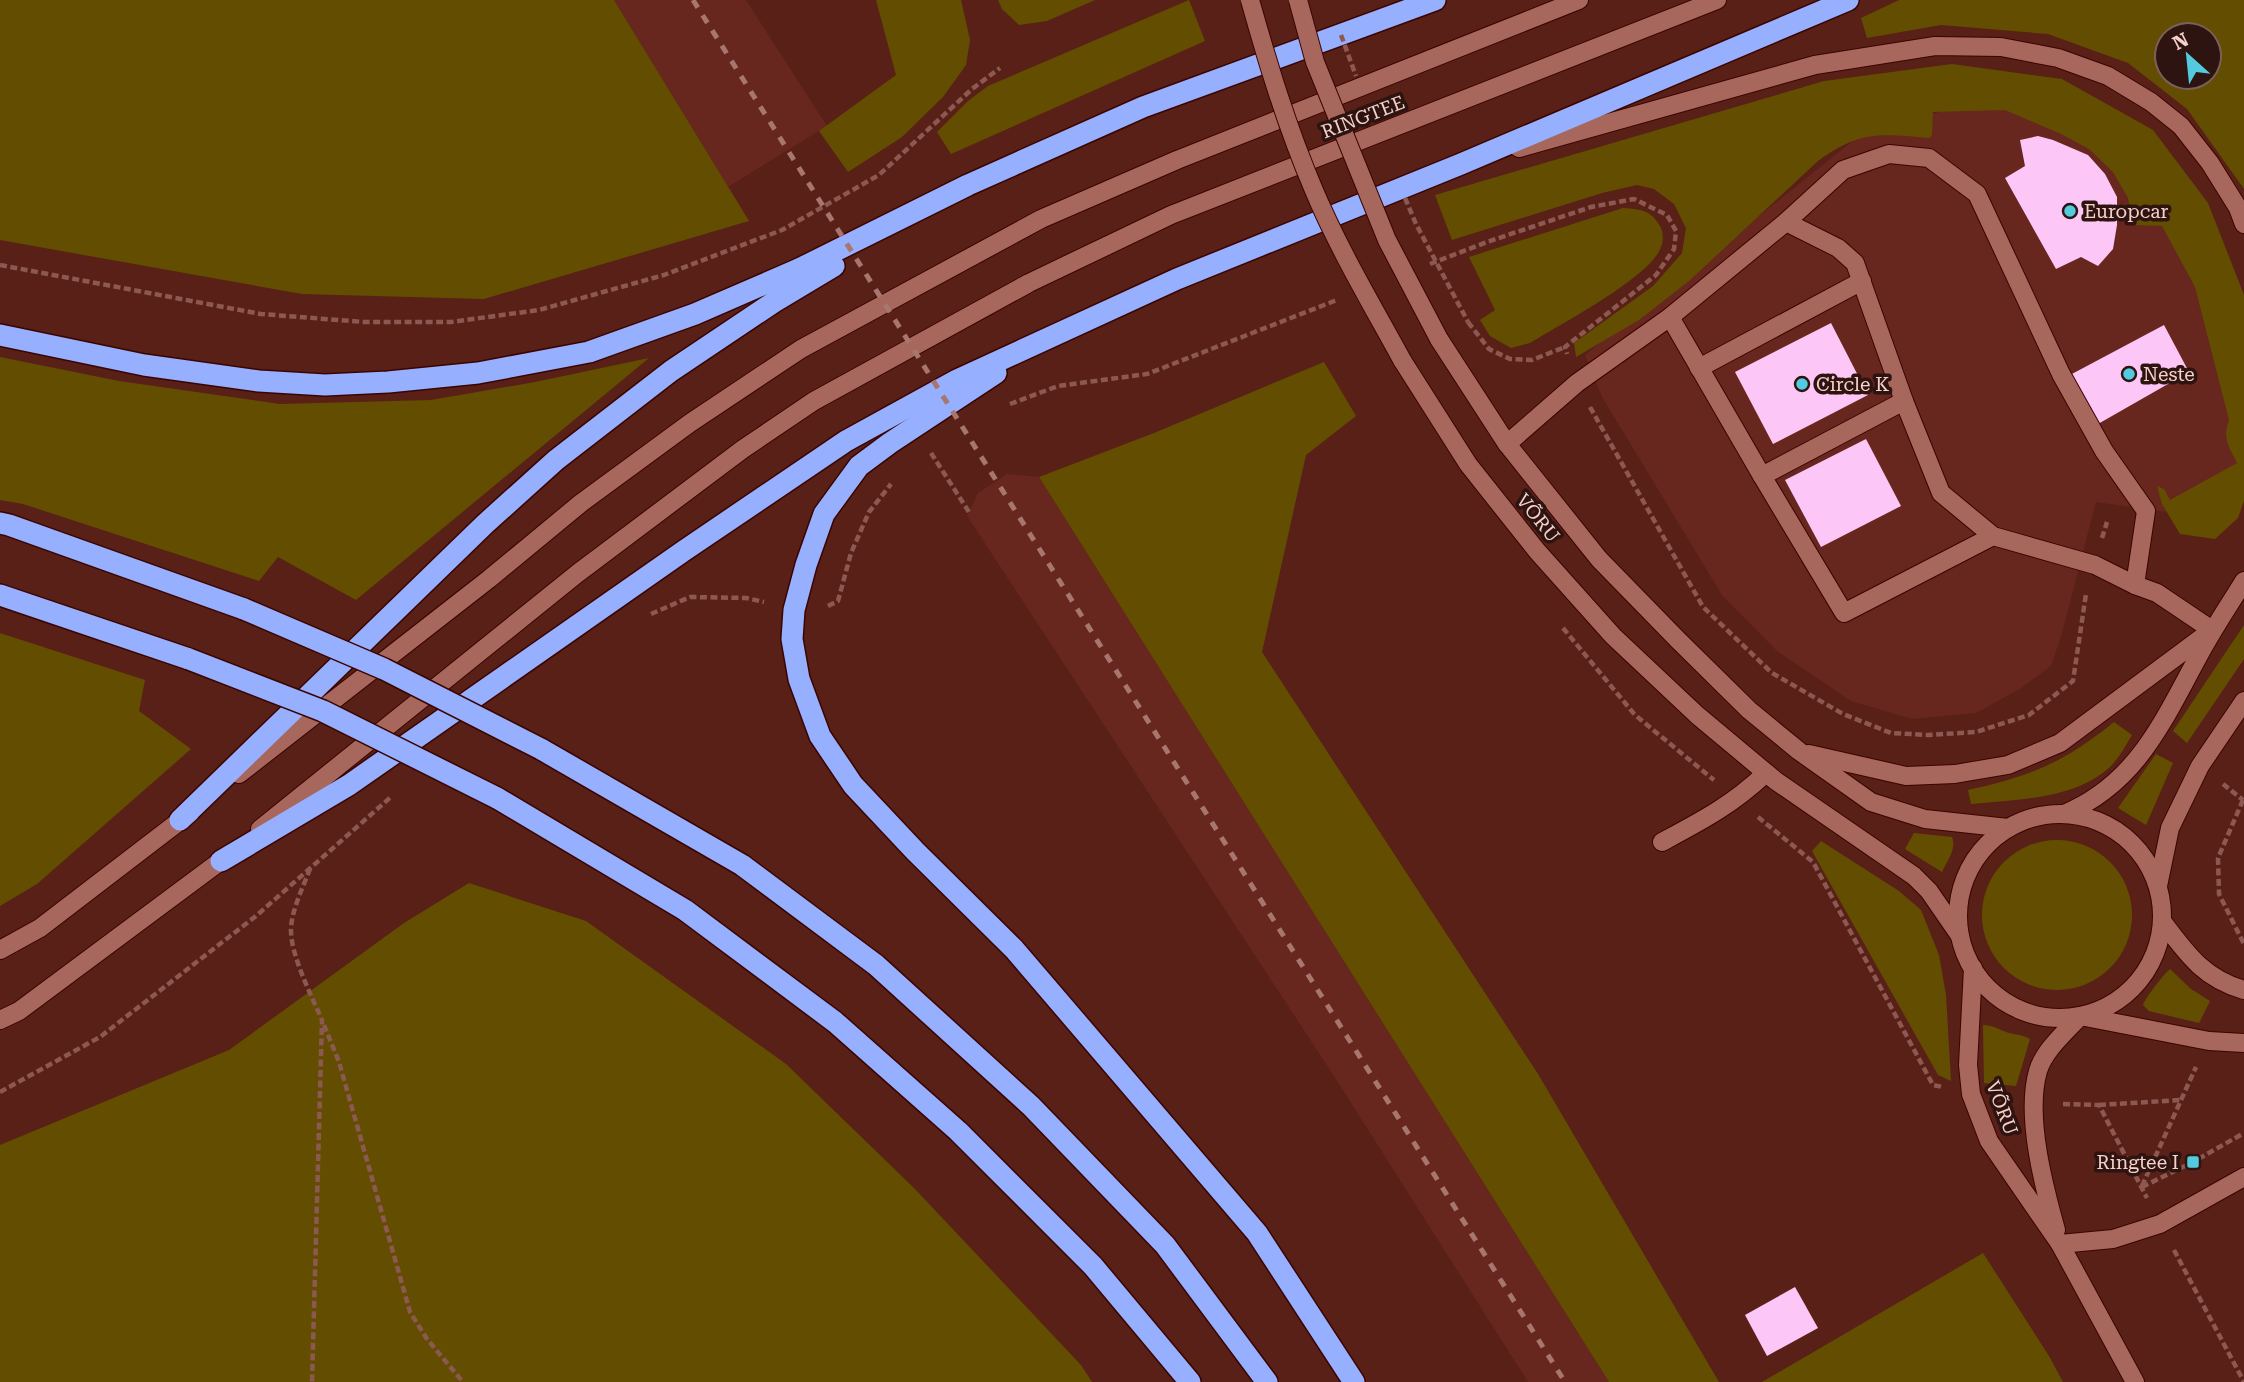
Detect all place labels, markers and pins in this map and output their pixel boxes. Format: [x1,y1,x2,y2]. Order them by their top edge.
place label: Europcar [2084,200,2169,223]
marker: Europcar [2062,203,2078,219]
place label: Neste [2143,363,2195,386]
marker: Neste [2121,366,2137,382]
place label: Circle K [1816,373,1889,396]
marker: Circle K [1794,376,1810,392]
place label: Ringtee I [2097,1151,2179,1174]
marker: Ringtee I [2185,1154,2201,1170]

